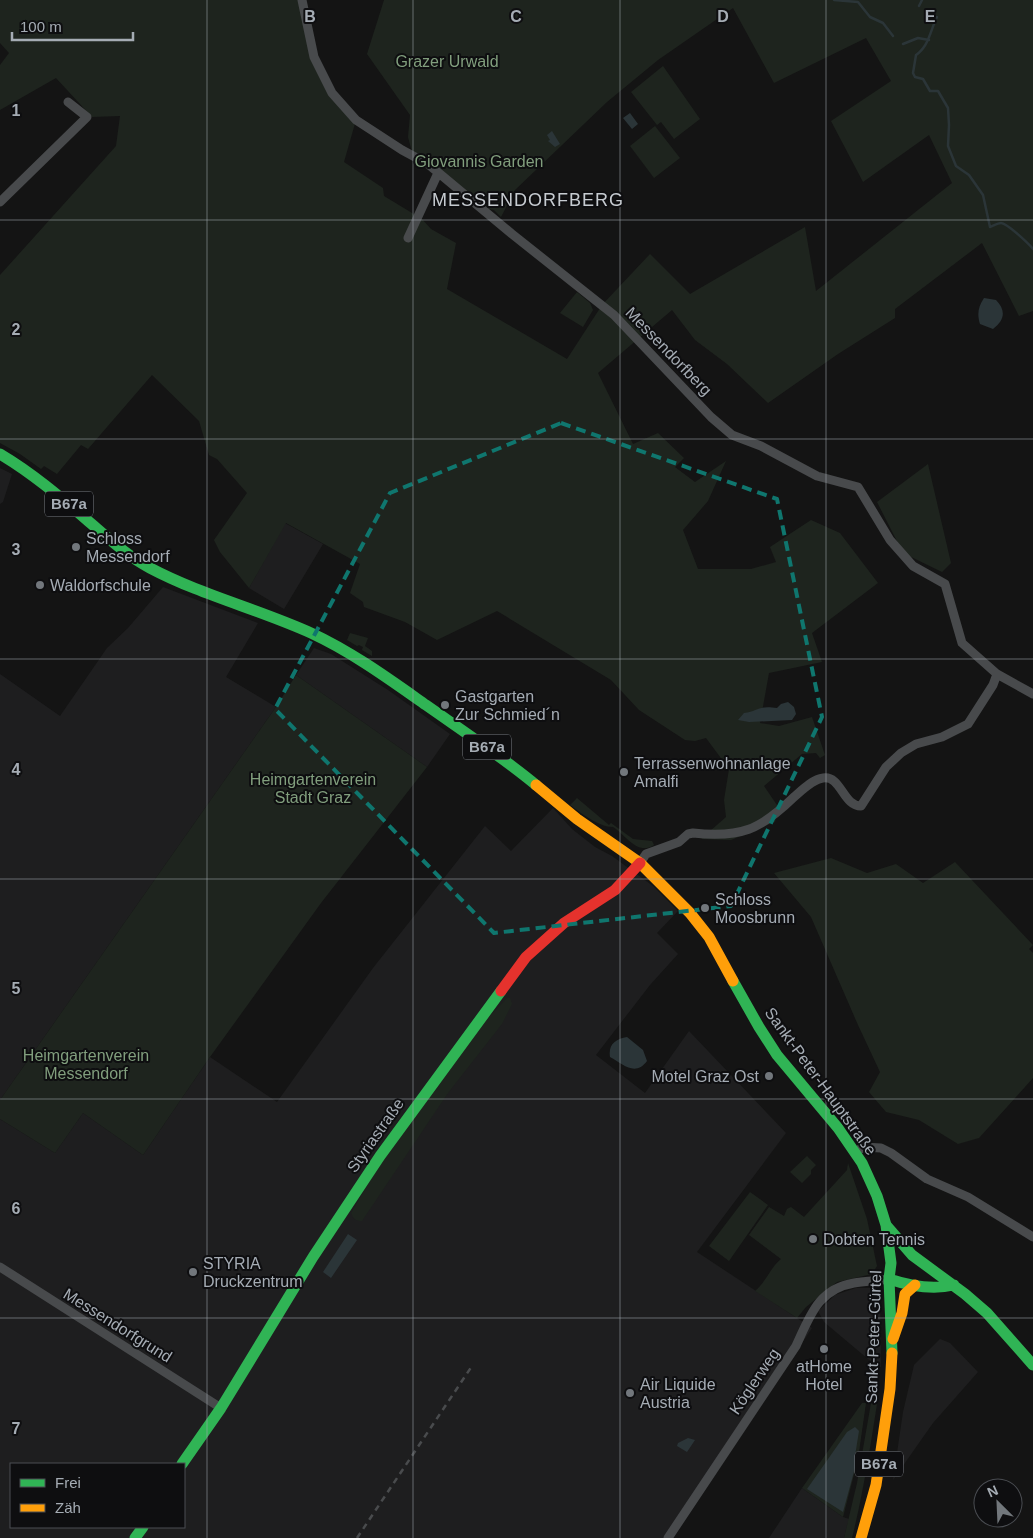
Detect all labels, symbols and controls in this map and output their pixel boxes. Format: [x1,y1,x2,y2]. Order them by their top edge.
text: B [304,8,316,25]
text: C [510,8,522,25]
text: D [717,8,729,25]
text: E [925,8,936,25]
scale bar [12,10,134,42]
text: 100 m [20,18,62,35]
park label: Grazer Urwald [395,53,499,70]
text: 1 [12,102,21,119]
park label: Giovannis Garden [415,153,543,170]
district label: MESSENDORFBERG [432,190,624,210]
street label: Messendorfberg [622,304,715,399]
text: 2 [12,321,21,338]
road number: B67a [45,492,93,516]
place label: Schloss Messendorf [86,530,170,565]
text: 3 [12,541,21,558]
marker: Schloss Messendorf [70,541,82,553]
place label: Waldorfschule [50,577,151,594]
marker: Waldorfschule [34,579,46,591]
place label: Gastgarten Zur Schmied´n [455,688,560,723]
marker: Gastgarten Zur Schmied´n [439,699,451,711]
road number: B67a [463,734,511,760]
place label: Terrassenwohnanlage Amalfi [634,755,791,790]
text: 4 [12,761,21,778]
marker: Terrassenwohnanlage Amalfi [618,766,630,778]
park label: Heimgartenverein Stadt Graz [250,771,376,806]
place label: Schloss Moosbrunn [715,891,795,926]
marker: Schloss Moosbrunn [699,902,711,914]
text: 5 [12,980,21,997]
street label: Sankt-Peter-Hauptstraße [761,1004,880,1158]
park label: Heimgartenverein Messendorf [23,1047,149,1082]
place label: Motel Graz Ost [651,1068,760,1085]
marker: Motel Graz Ost [763,1070,775,1082]
street label: Styriastraße [344,1095,407,1175]
text: 6 [12,1200,21,1217]
place label: Dobten Tennis [823,1231,925,1248]
marker: Dobten Tennis [807,1233,819,1245]
place label: STYRIA Druckzentrum [203,1255,303,1290]
marker: STYRIA Druckzentrum [187,1266,199,1278]
street label: Sankt-Peter-Gürtel [863,1270,884,1404]
street label: Messendorfgrund [60,1285,175,1366]
marker: atHome Hotel [818,1343,830,1355]
street label: Köglerweg [726,1345,783,1417]
place label: atHome Hotel [796,1358,852,1393]
place label: Air Liquide Austria [640,1376,716,1411]
marker: Air Liquide Austria [624,1387,636,1399]
text: 7 [12,1420,21,1437]
road number: B67a [855,1452,903,1476]
legend [10,1463,185,1528]
text: Frei [55,1474,81,1491]
north arrow [973,1478,1023,1528]
text: N [985,1482,1001,1500]
text: Zäh [55,1499,81,1516]

